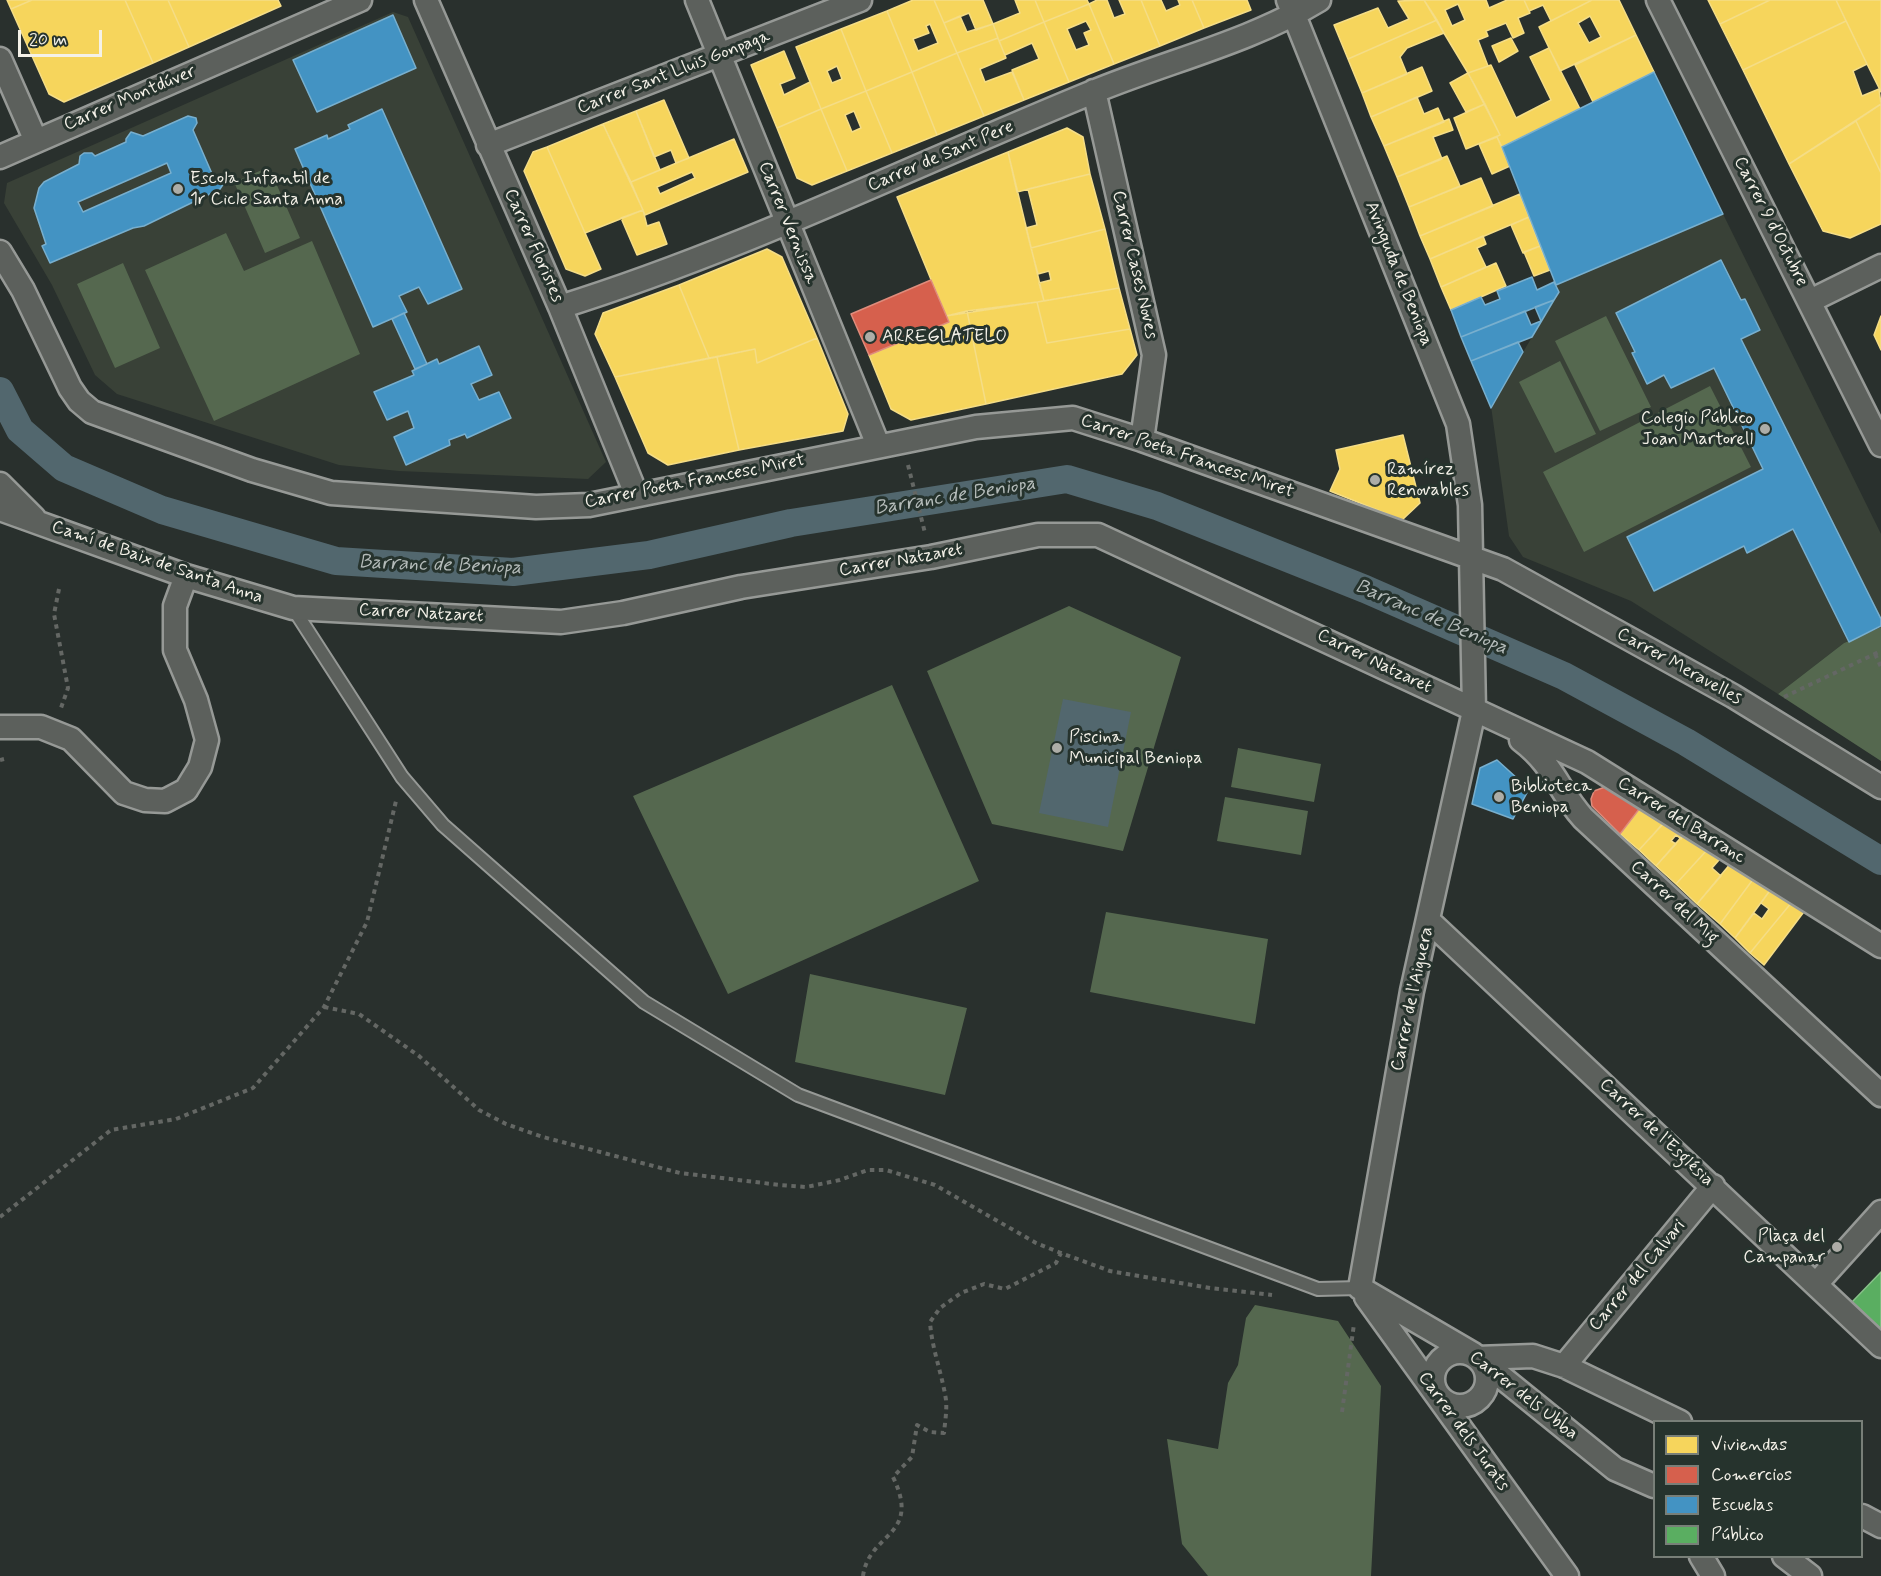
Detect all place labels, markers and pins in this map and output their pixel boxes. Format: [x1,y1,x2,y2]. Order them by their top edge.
place label: Escola Infantil de 1r Cicle Santa Anna [190,168,343,210]
marker: Escola Infantil de 1r Cicle Santa Anna [171,182,185,196]
place label: ARREGLATELO [882,326,1007,348]
marker: ARREGLATELO [863,330,877,344]
place label: Colegio Público Joan Martorell [1641,408,1753,450]
marker: Colegio Público Joan Martorell [1758,422,1772,436]
place label: Ramírez Renovables [1387,459,1469,502]
marker: Ramírez Renovables [1368,473,1382,487]
place label: Piscina Municipal Beniopa [1069,727,1202,770]
marker: Piscina Municipal Beniopa [1050,741,1064,755]
place label: Biblioteca Beniopa [1511,776,1592,818]
marker: Biblioteca Beniopa [1492,790,1506,804]
place label: Plaça del Campanar [1743,1226,1825,1268]
marker: Plaça del Campanar [1830,1240,1844,1254]

